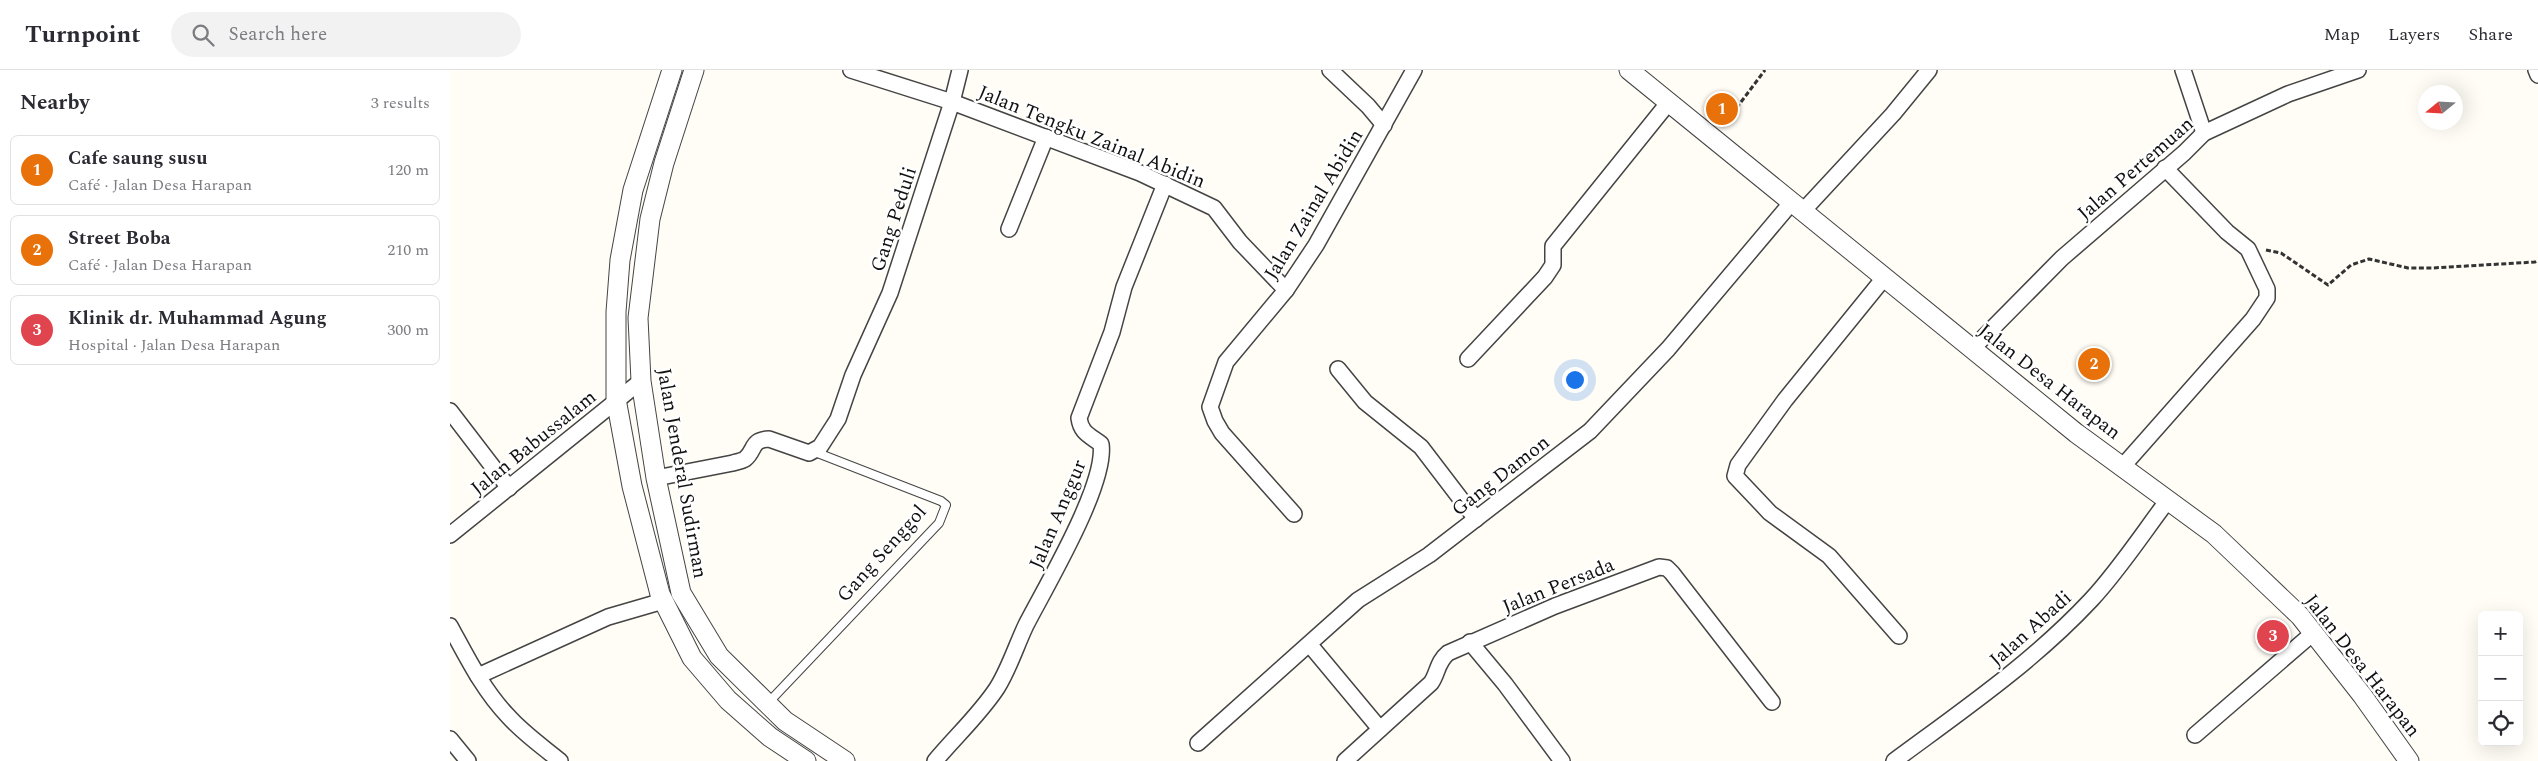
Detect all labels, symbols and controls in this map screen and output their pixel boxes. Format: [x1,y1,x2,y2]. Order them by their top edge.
search box [171,12,521,57]
text: Turnpoint [25,17,141,53]
text: Search here [229,20,327,49]
icon: search [189,21,217,49]
text: Map [2324,21,2360,48]
text: Layers [2388,21,2440,48]
text: Share [2468,21,2513,48]
street label: Jalan Tengku Zainal Abidin [973,78,1210,196]
north arrow [2418,85,2463,130]
text: Nearby [20,87,90,119]
pin: 1 [1706,90,1738,128]
text: 3 results [371,91,430,115]
street label: Jalan Pertemuan [2071,110,2201,228]
street label: Jalan Zainal Abidin [1257,123,1371,286]
text: Cafe saung susu [68,144,207,173]
text: 1 [33,158,41,182]
text: 120 m [387,158,429,182]
street label: Gang Peduli [863,163,925,276]
text: Café · Jalan Desa Harapan [68,173,252,197]
text: Street Boba [68,224,171,253]
text: 2 [33,238,41,262]
text: 210 m [387,238,429,262]
text: Café · Jalan Desa Harapan [68,253,252,277]
text: Klinik dr. Muhammad Agung [68,304,327,333]
street label: Jalan Desa Harapan [1971,316,2127,447]
text: 3 [33,318,41,342]
text: 300 m [387,318,429,342]
text: Hospital · Jalan Desa Harapan [68,333,280,357]
pin: 2 [2078,345,2110,383]
street label: Jalan Jenderal Sudirman [649,366,715,581]
your location [1562,367,1588,393]
street label: Jalan Babussalam [464,383,603,503]
street label: Gang Damon [1445,428,1556,524]
street label: Jalan Anggur [1021,455,1094,574]
street label: Gang Senggol [830,498,934,609]
street label: Jalan Persada [1498,550,1619,622]
street label: Jalan Abadi [1983,583,2079,674]
street label: Jalan Desa Harapan [2297,588,2428,744]
map controls [2478,611,2523,746]
button: + [2478,611,2523,656]
pin: 3 [2257,617,2289,655]
button: − [2478,656,2523,701]
button: locate [2478,701,2523,746]

